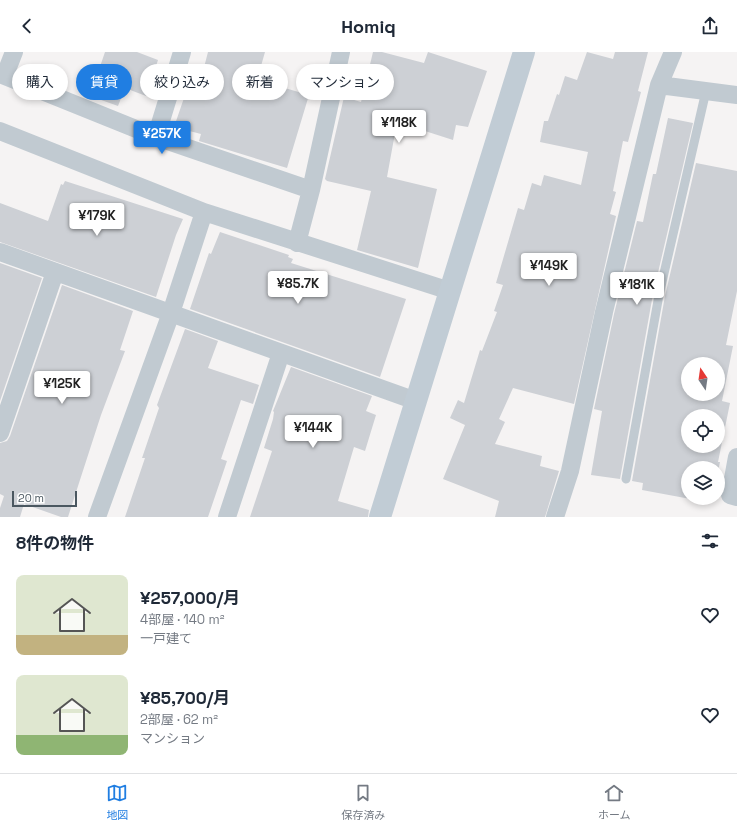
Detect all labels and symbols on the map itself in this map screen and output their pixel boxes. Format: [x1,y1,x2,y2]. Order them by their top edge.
pin: ¥118K [371,110,427,144]
pin: ¥257K [134,121,190,155]
pin: ¥179K [69,203,125,237]
pin: ¥149K [521,253,577,287]
pin: ¥85.7K [265,271,331,305]
pin: ¥181K [609,272,665,306]
north arrow [681,357,725,401]
pin: ¥125K [34,371,90,405]
pin: ¥144K [285,415,341,449]
scale bar [12,489,77,508]

